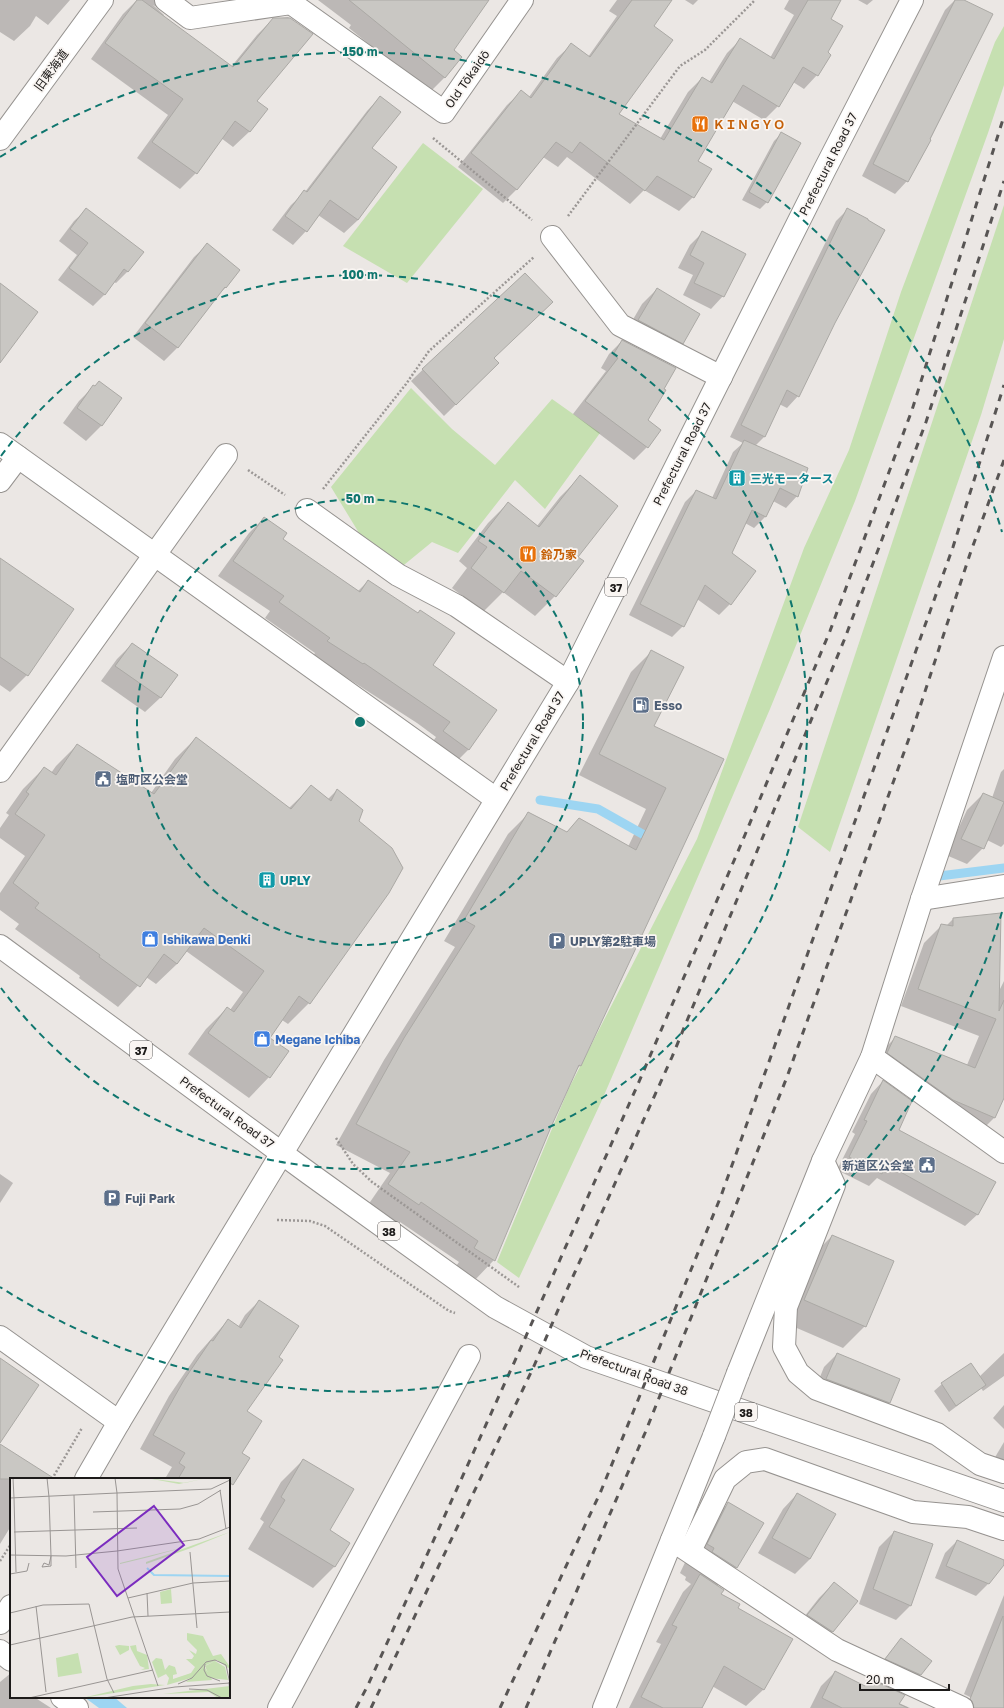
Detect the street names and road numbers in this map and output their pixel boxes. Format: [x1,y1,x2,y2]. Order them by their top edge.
street label: 旧東海道 [31,46,71,94]
street label: Old Tōkaidō [441,47,493,111]
street label: Prefectural Road 37 [796,110,860,218]
street label: Prefectural Road 37 [650,400,714,508]
road number: 37 [605,578,627,596]
street label: Prefectural Road 37 [496,689,568,793]
road number: 37 [130,1041,152,1059]
street label: Prefectural Road 37 [177,1073,277,1151]
road number: 38 [378,1222,400,1240]
street label: Prefectural Road 38 [578,1345,690,1399]
road number: 38 [735,1403,757,1421]

